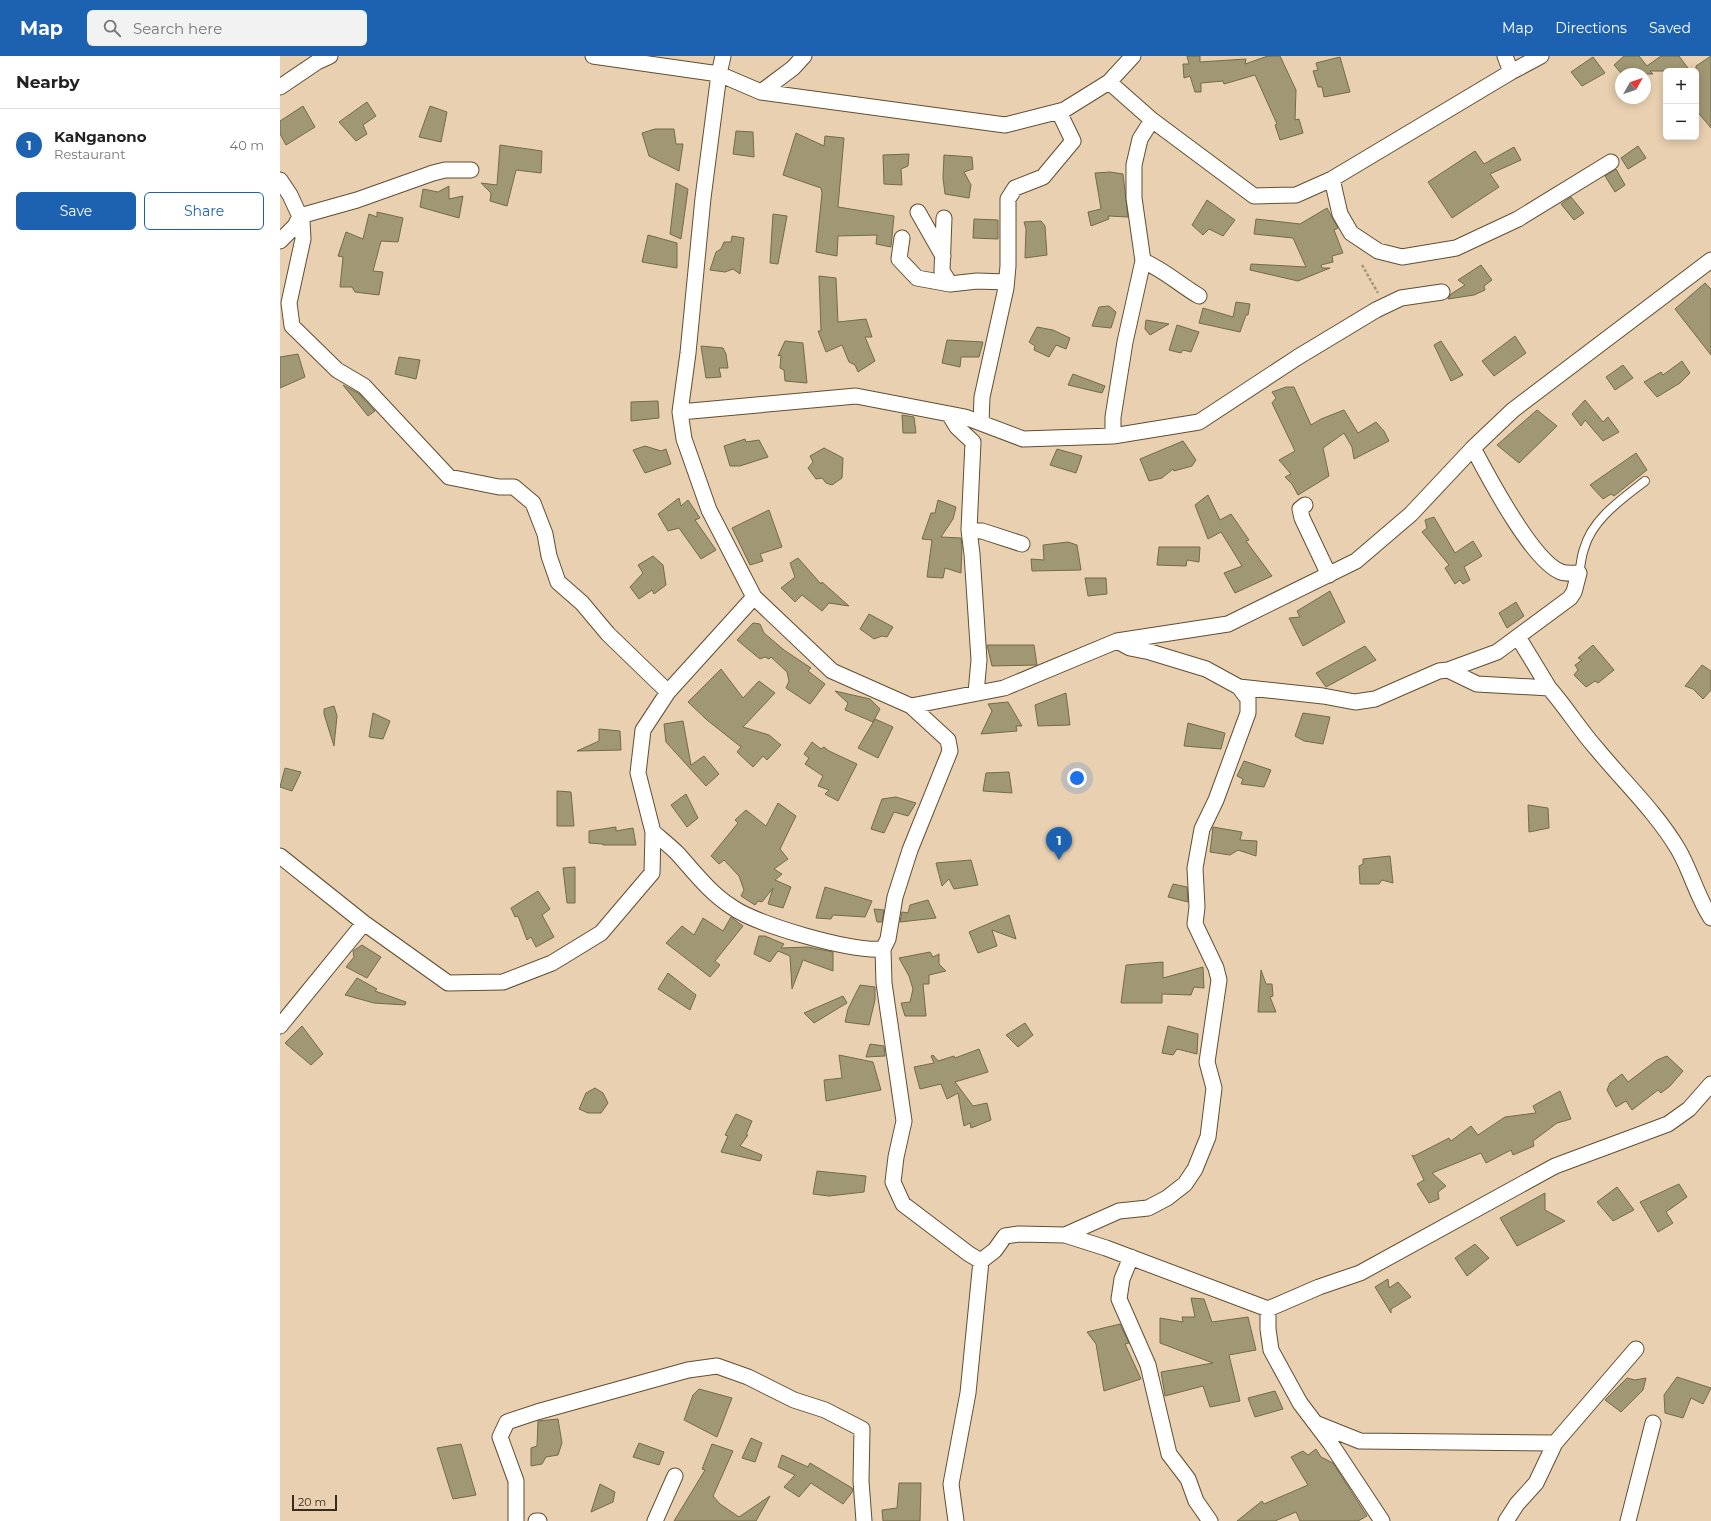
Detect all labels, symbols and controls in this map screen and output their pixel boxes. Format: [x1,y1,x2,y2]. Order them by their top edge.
search box [87,10,367,46]
text: Map [20,17,63,40]
icon: search [101,17,123,39]
text: Search here [133,19,222,38]
text: Map [1502,19,1533,37]
text: Directions [1555,19,1627,37]
text: Saved [1649,19,1691,37]
north arrow [1615,68,1651,104]
map controls [1663,68,1699,140]
button: + [1663,68,1699,104]
text: Nearby [16,72,80,92]
button: − [1663,104,1699,140]
text: KaNganono [54,127,147,146]
text: 1 [26,137,32,153]
text: 40 m [230,137,264,153]
text: Restaurant [54,146,125,162]
button: Save [16,192,136,230]
button: Share [144,192,264,230]
your location [1067,768,1087,788]
pin: 1 [1046,827,1072,860]
scale bar [292,1493,337,1512]
text: 20 m [298,1495,326,1509]

